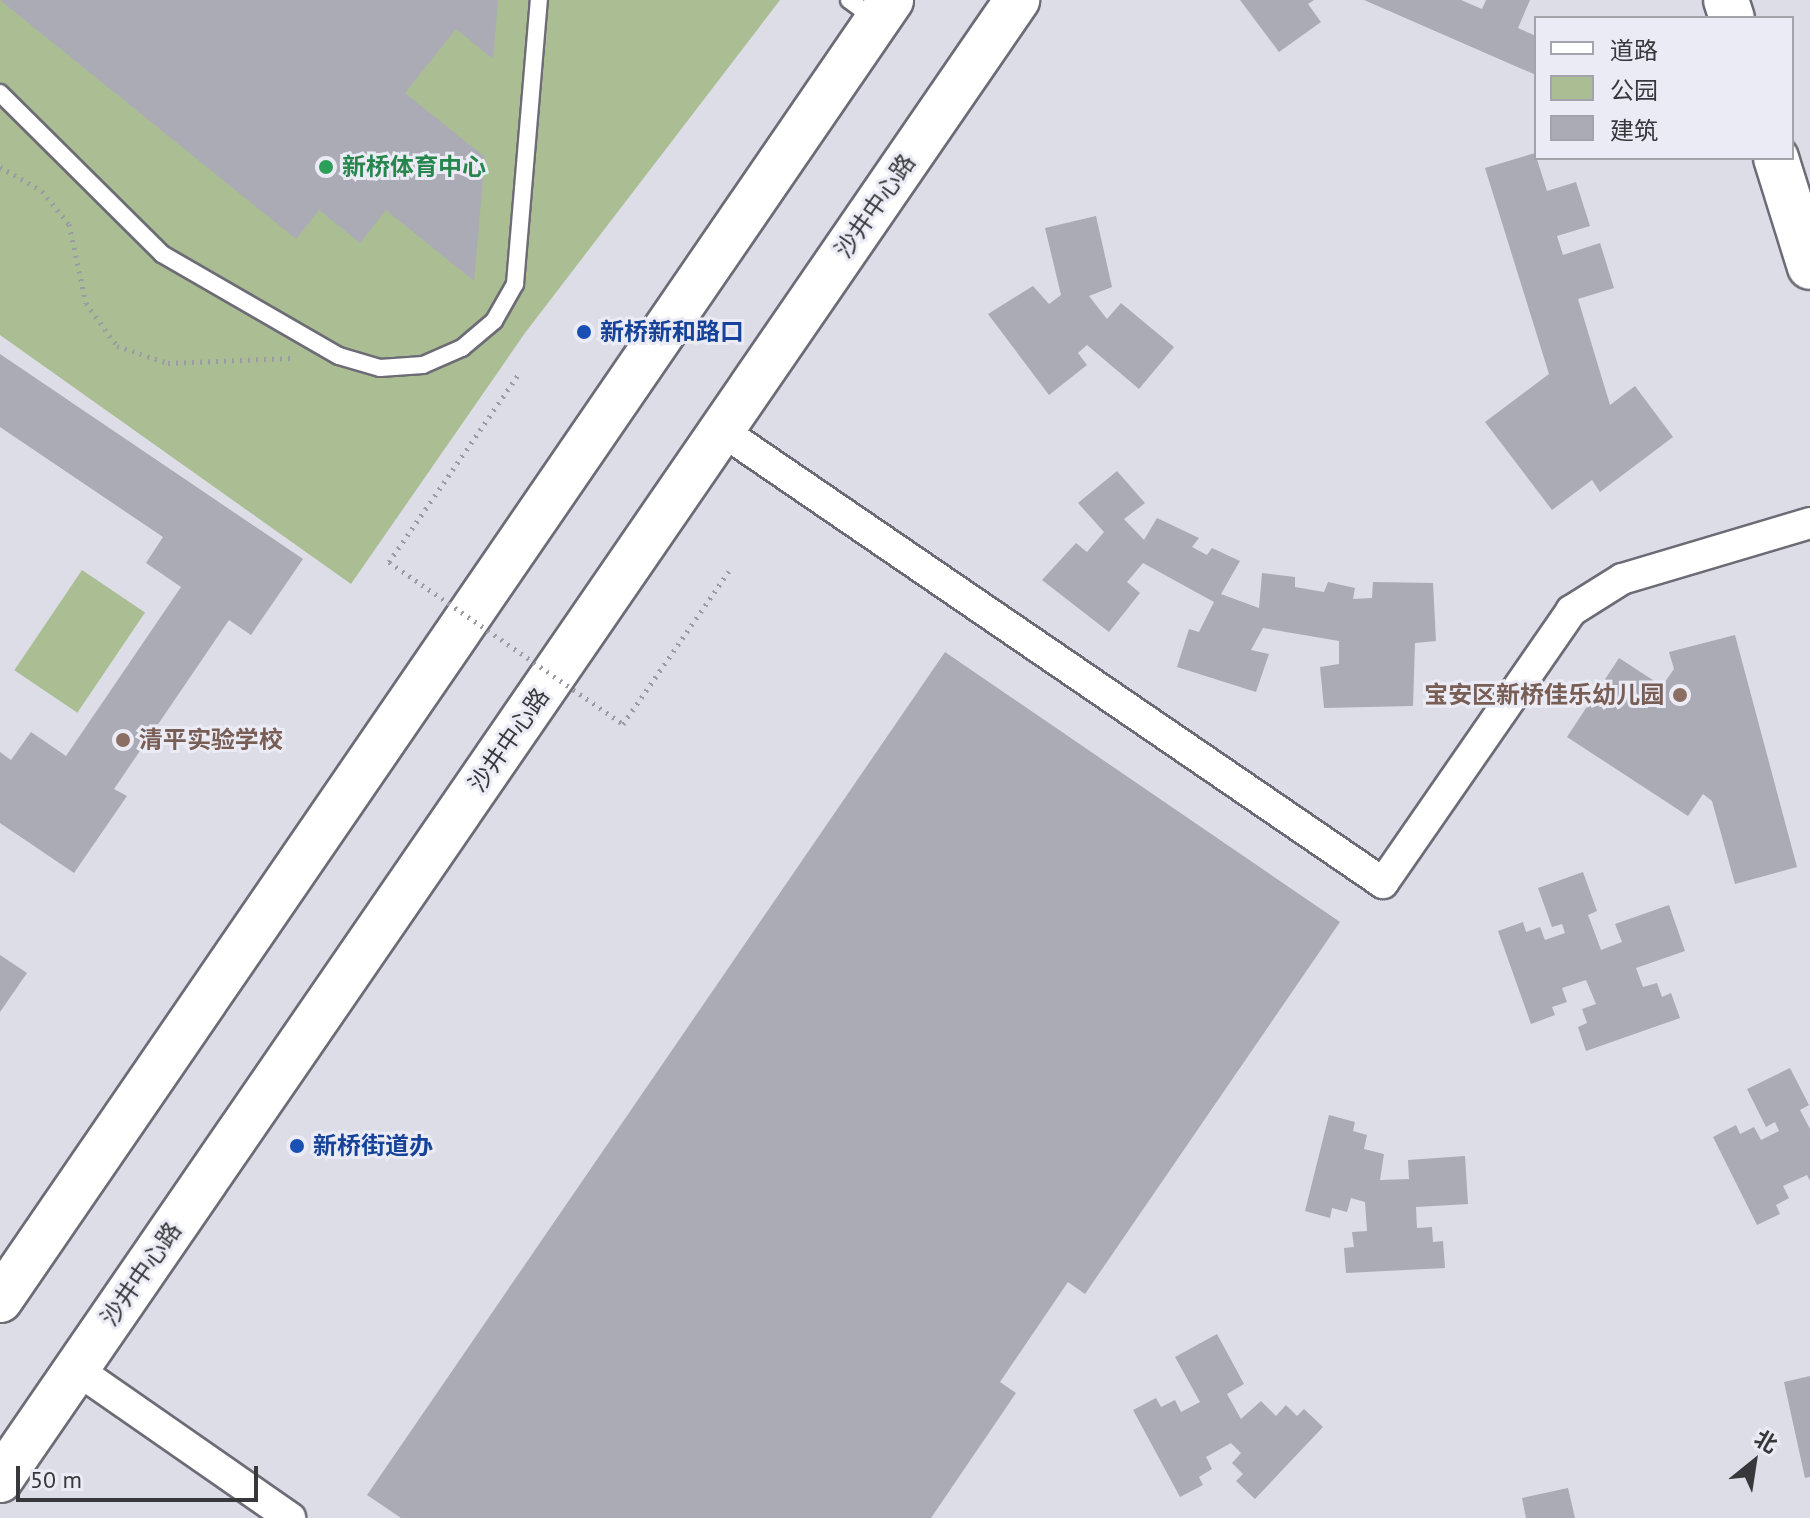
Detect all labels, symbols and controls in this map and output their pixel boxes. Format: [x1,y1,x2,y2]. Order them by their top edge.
legend [1534,16,1794,160]
text: 道路 [1610,35,1658,66]
text: 公园 [1610,75,1658,106]
text: 建筑 [1610,115,1658,146]
street label: 沙井中心路 [829,149,921,263]
place label: 新桥体育中心 [342,153,486,181]
marker: 新桥体育中心 [317,158,335,176]
place label: 新桥新和路口 [600,318,744,346]
marker: 新桥新和路口 [575,323,593,341]
place label: 宝安区新桥佳乐幼儿园 [1424,681,1664,709]
street label: 沙井中心路 [463,683,555,797]
marker: 宝安区新桥佳乐幼儿园 [1671,686,1689,704]
place label: 清平实验学校 [139,726,283,754]
marker: 清平实验学校 [114,731,132,749]
place label: 新桥街道办 [313,1132,433,1160]
marker: 新桥街道办 [288,1137,306,1155]
street label: 沙井中心路 [95,1217,187,1331]
north arrow [1714,1422,1794,1502]
text: 北 [1749,1424,1783,1459]
scale bar [20,1450,262,1500]
text: 50 m [30,1464,82,1495]

